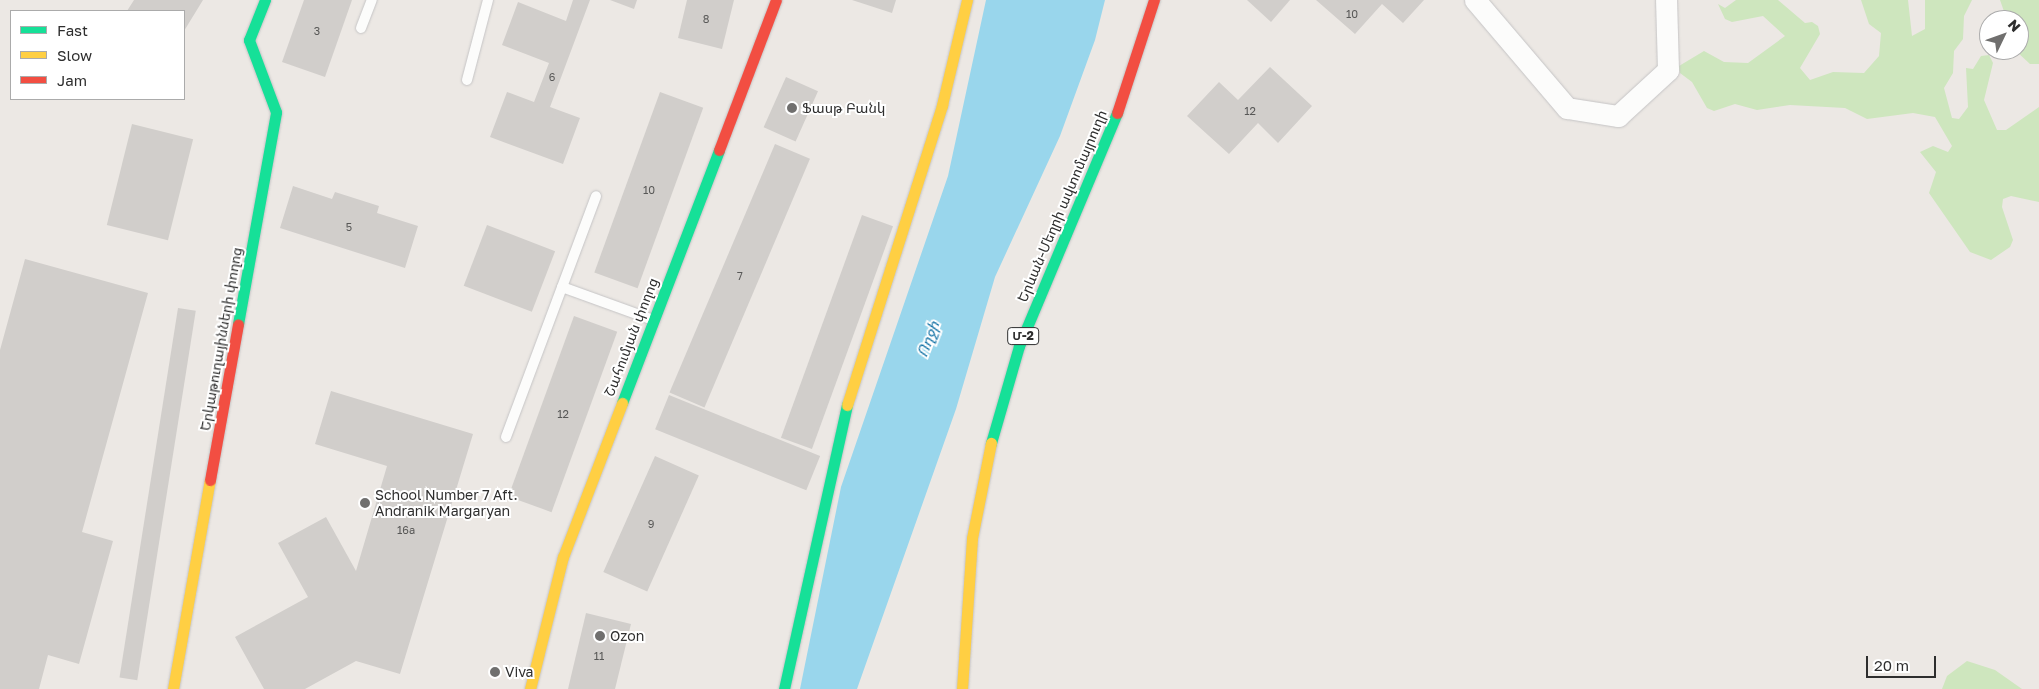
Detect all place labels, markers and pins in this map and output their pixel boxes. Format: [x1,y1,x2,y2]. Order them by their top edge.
place label: Ֆասթ Բանկ [802,100,885,116]
marker: Ֆասթ Բանկ [786,102,798,114]
place label: School Number 7 Aft. Andranik Margaryan [375,487,518,520]
marker: School Number 7 Aft. Andranik Margaryan [359,497,371,509]
place label: Ozon [610,628,644,644]
marker: Ozon [594,630,606,642]
place label: Viva [505,664,533,680]
marker: Viva [489,666,501,678]

